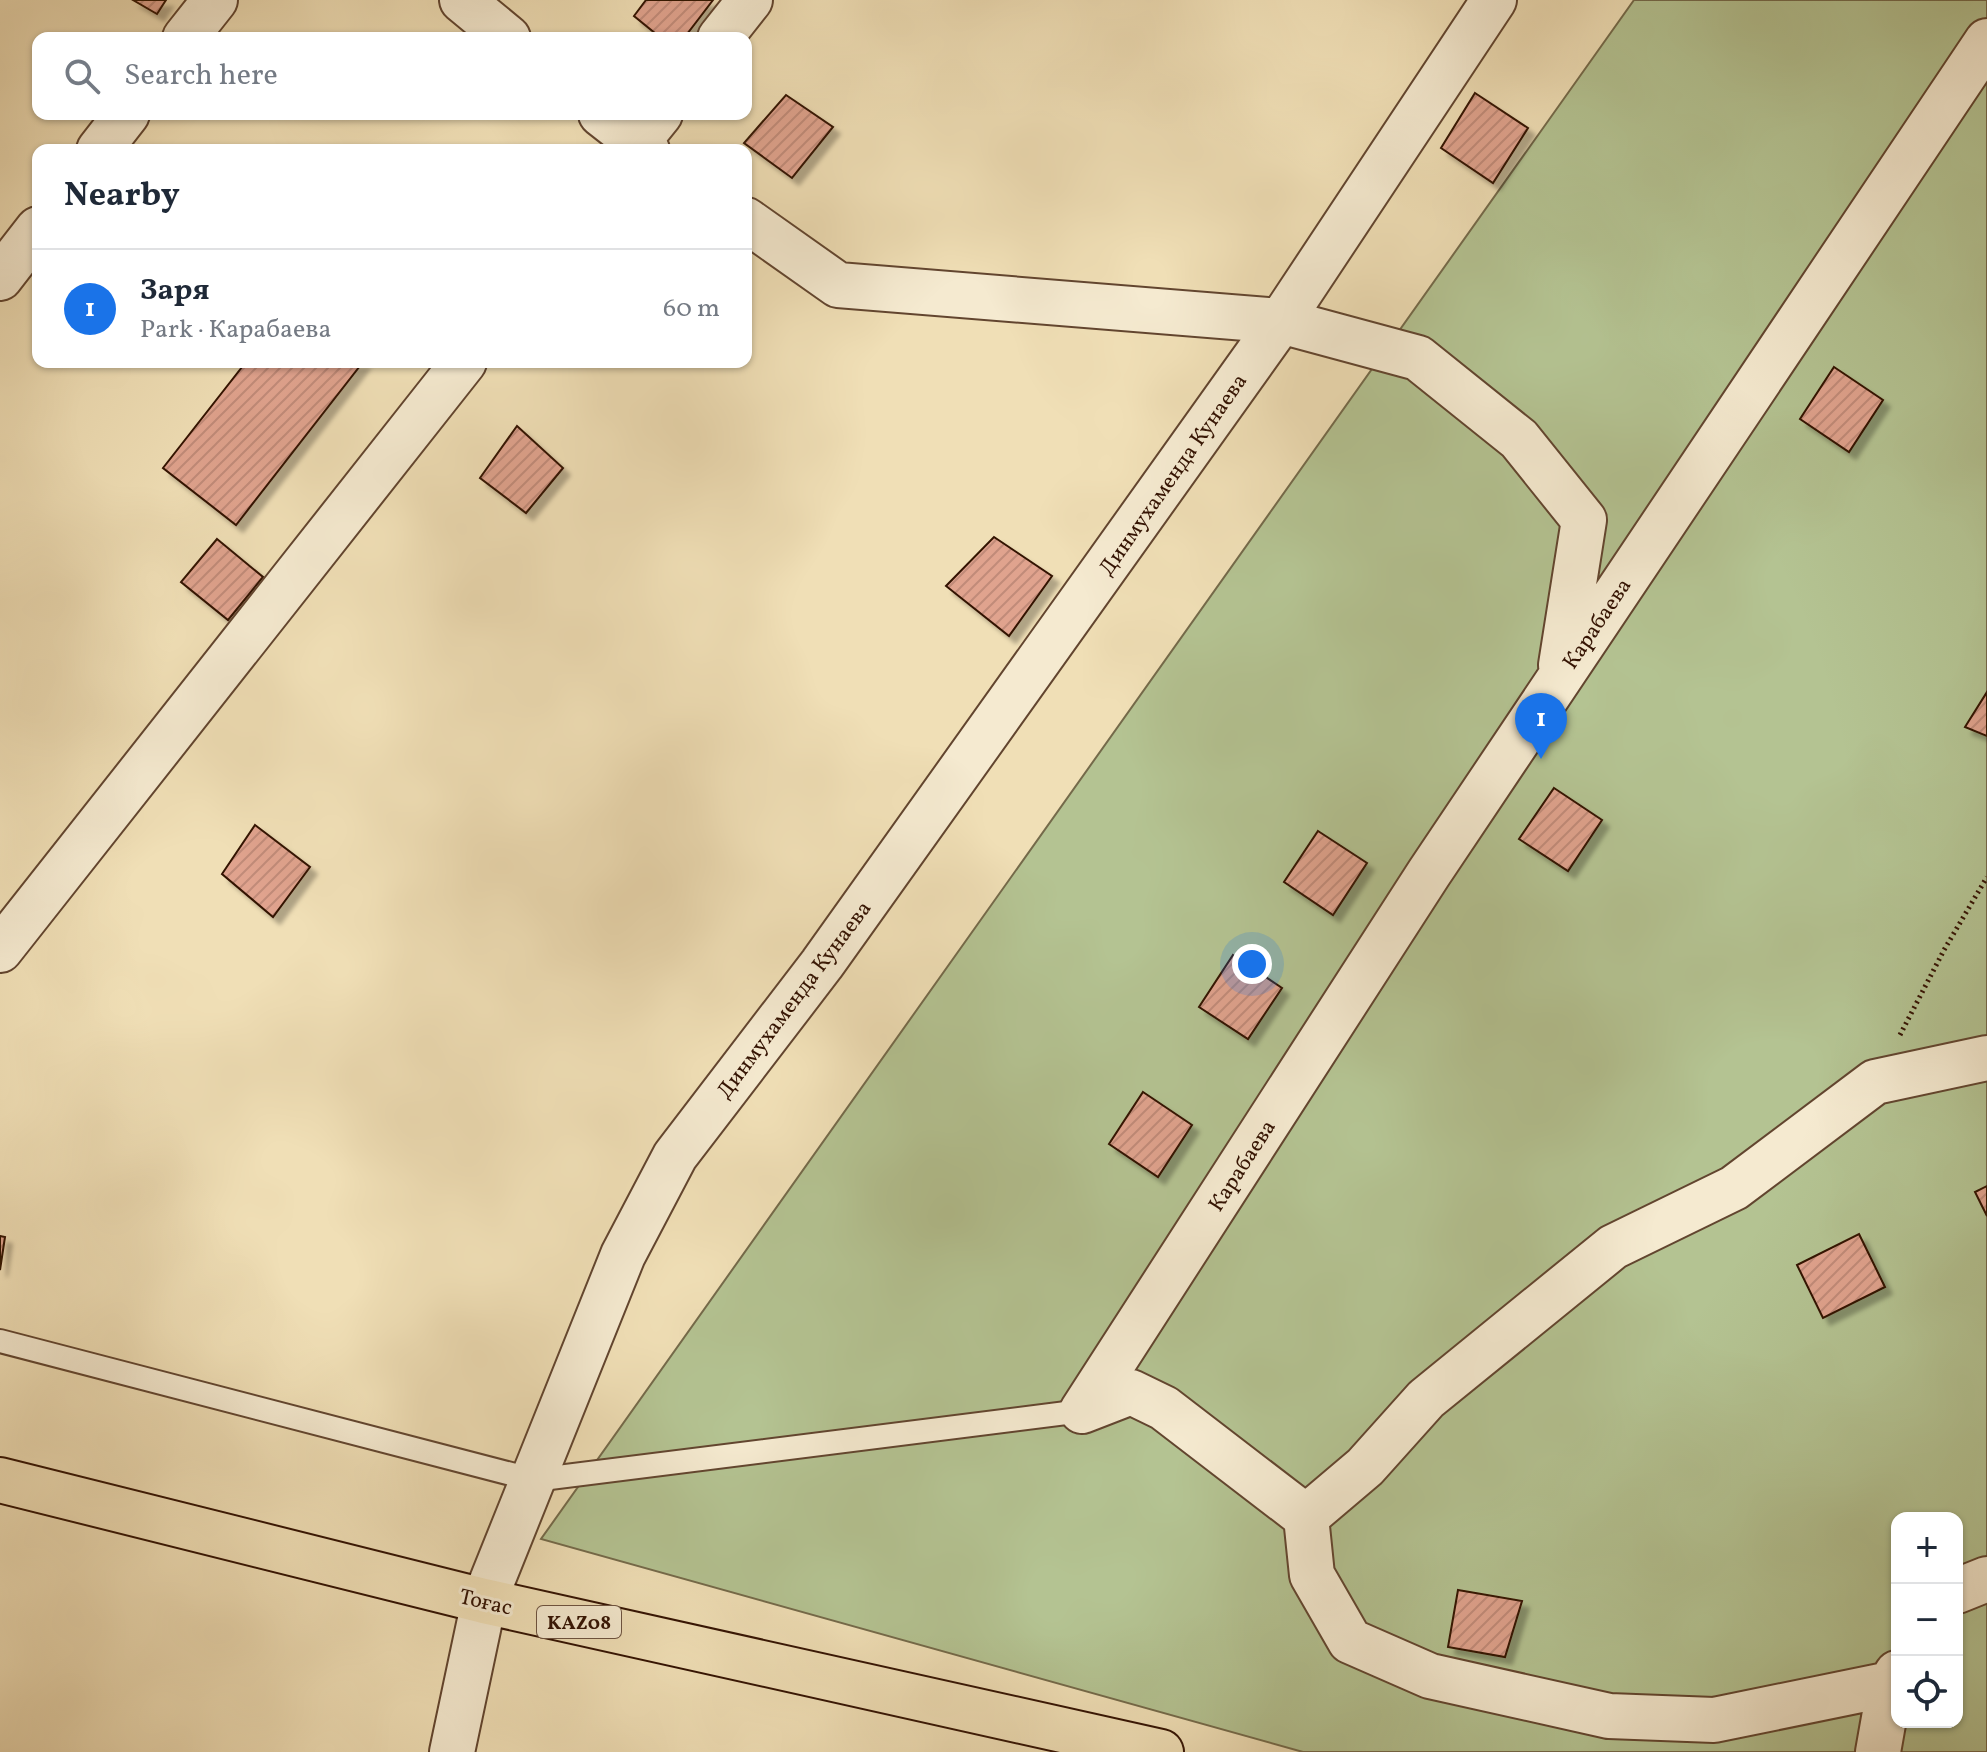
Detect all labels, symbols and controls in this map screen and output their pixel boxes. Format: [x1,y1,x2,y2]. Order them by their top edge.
search box [32,32,752,120]
icon: search [60,54,104,98]
text: Search here [124,55,278,97]
text: Nearby [64,173,180,220]
text: Заря [140,270,209,312]
text: 1 [85,291,95,327]
text: 60 m [663,291,720,327]
text: Park · Карабаева [140,312,331,348]
street label: Динмухаменда Кунаева [1092,368,1256,583]
street label: Карабаева [1556,573,1640,676]
pin: 1 [1515,693,1567,759]
street label: Динмухаменда Кунаева [710,895,880,1106]
your location [1232,944,1272,984]
street label: Карабаева [1202,1114,1284,1218]
map controls [1891,1512,1963,1728]
button: + [1891,1512,1963,1584]
street label: Тоғас [456,1582,515,1625]
button: − [1891,1584,1963,1656]
road number: KAZ08 [537,1606,621,1638]
button: locate [1891,1656,1963,1728]

